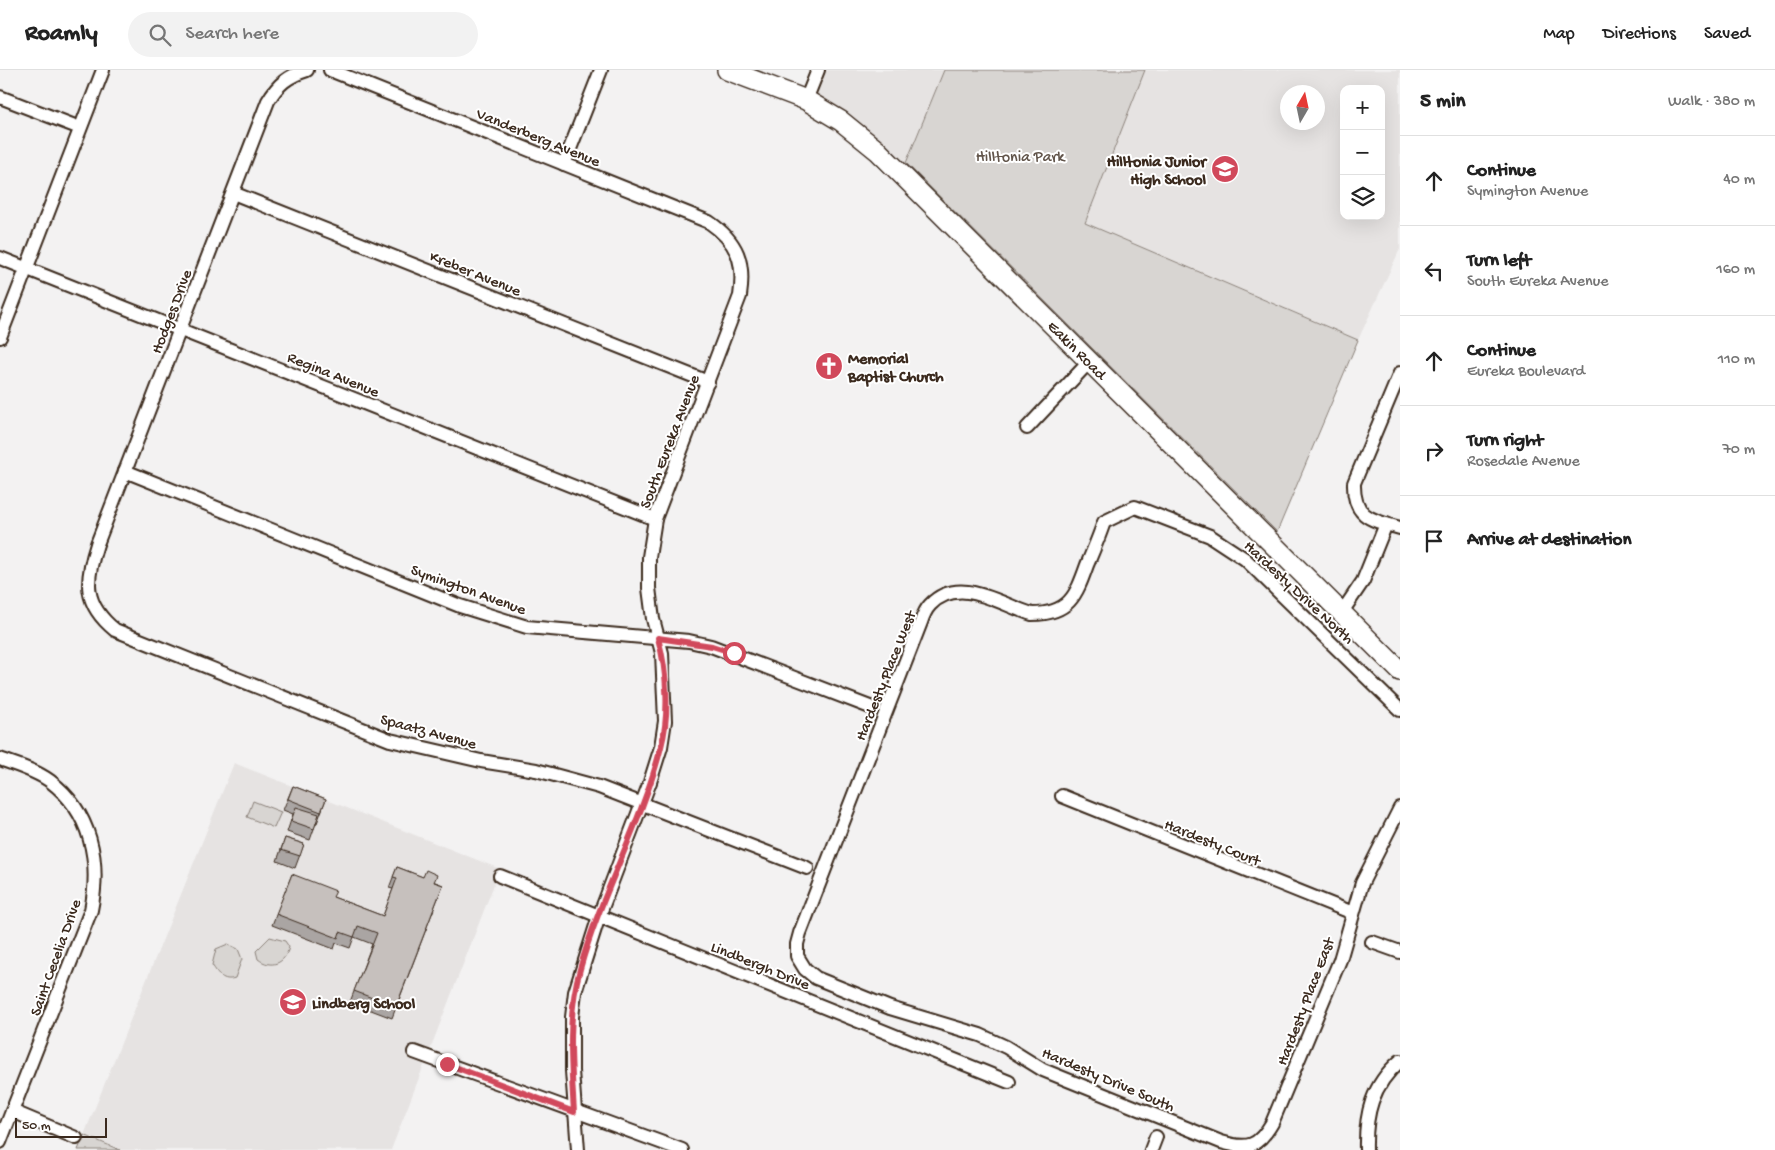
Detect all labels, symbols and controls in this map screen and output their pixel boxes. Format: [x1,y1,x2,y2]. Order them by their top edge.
search box [128,12,478,57]
text: Roamly [25,20,98,49]
icon: search [146,21,174,49]
text: Search here [186,23,279,46]
text: Map [1543,24,1575,45]
text: Directions [1603,24,1676,45]
text: Saved [1704,24,1750,45]
north arrow [1280,85,1325,130]
map controls [1340,85,1385,220]
button: + [1340,85,1385,130]
text: 5 min [1420,90,1465,115]
text: Walk · 380 m [1668,93,1755,112]
street label: Vanderberg Avenue [472,105,603,173]
button: − [1340,130,1385,175]
park label: Hilltonia Park [976,149,1066,168]
place label: Hilltonia Junior High School [1107,154,1208,191]
school or university icon: Hilltonia Junior High School [1210,154,1240,184]
text: Continue [1467,160,1536,183]
icon: ahead [1420,167,1448,195]
text: 40 m [1723,171,1755,190]
button: layers [1340,175,1385,220]
text: Symington Avenue [1467,183,1588,202]
street label: Kreber Avenue [426,248,524,302]
text: Turn left [1467,250,1531,273]
icon: left [1420,257,1448,285]
text: 160 m [1716,261,1755,280]
street label: Hodges Drive [148,267,198,357]
text: South Eureka Avenue [1467,273,1608,292]
street label: Eakin Road [1042,318,1110,386]
text: Continue [1467,340,1536,363]
icon: ahead [1420,347,1448,375]
street label: Regina Avenue [284,349,382,404]
church icon: Memorial Baptist Church [814,351,844,381]
place label: Memorial Baptist Church [847,351,944,388]
text: 110 m [1718,351,1755,370]
text: Eureka Boulevard [1467,363,1585,382]
street label: South Eureka Avenue [637,372,706,512]
text: Turn right [1467,430,1543,453]
icon: right [1420,437,1448,465]
text: 70 m [1722,441,1755,460]
text: Rosedale Avenue [1467,453,1580,472]
icon: arrive [1420,527,1448,555]
text: Arrive at destination [1467,529,1631,552]
street label: Hardesty Drive North [1239,538,1357,650]
street label: Symington Avenue [408,562,529,621]
street label: Hardesty Place West [853,607,923,744]
route start [723,642,746,665]
street label: Spaatz Avenue [378,711,479,756]
street label: Hardesty Court [1161,816,1264,873]
street label: Saint Cecelia Drive [27,897,87,1019]
street label: Hardesty Place East [1274,934,1341,1069]
street label: Lindbergh Drive [707,939,813,996]
school or university icon: Lindberg School [278,987,308,1017]
place label: Lindberg School [312,996,416,1015]
street label: Hardesty Drive South [1038,1045,1177,1118]
route end [436,1053,459,1076]
scale bar [15,1115,108,1138]
text: 50 m [22,1118,51,1135]

